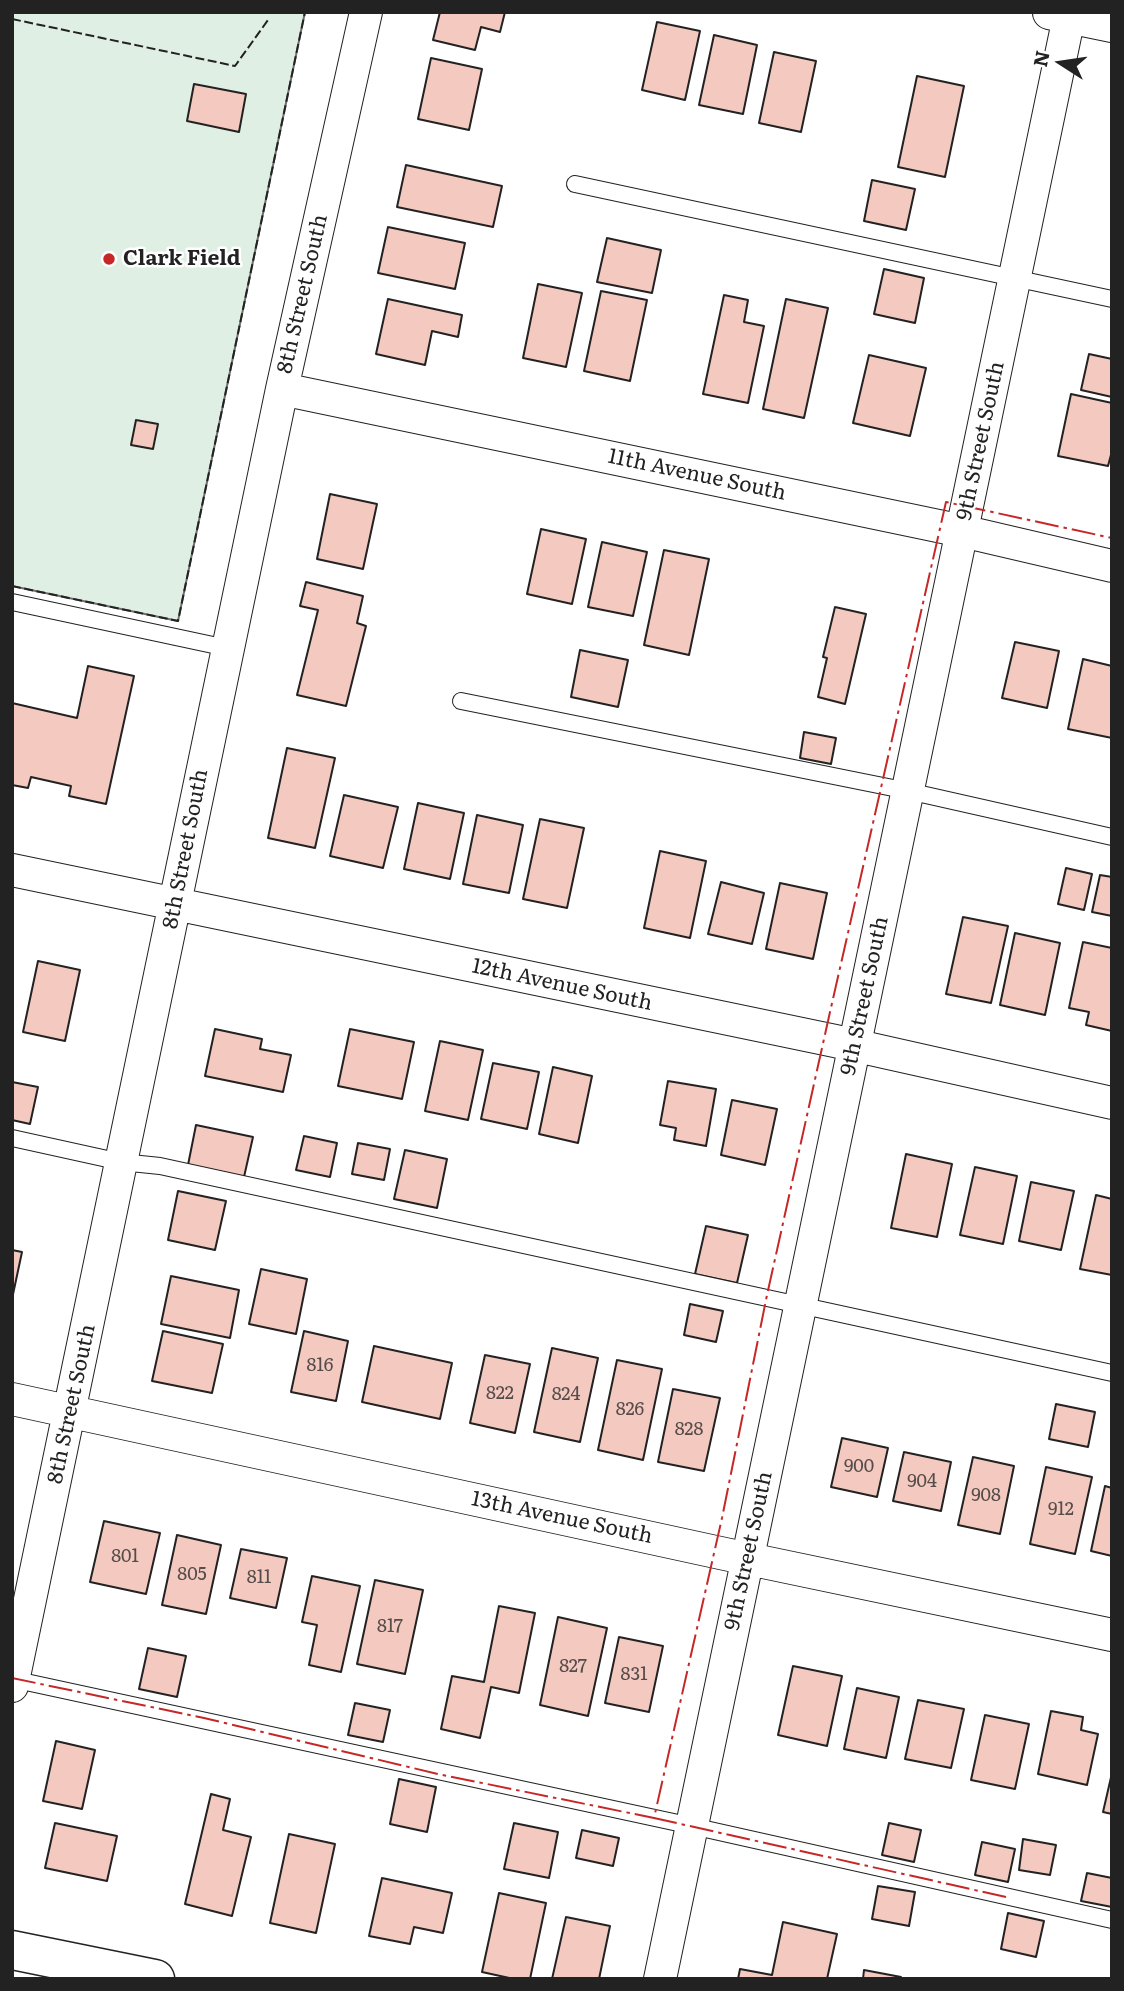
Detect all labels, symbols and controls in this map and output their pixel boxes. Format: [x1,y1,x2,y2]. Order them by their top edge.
north arrow [1026,28,1096,98]
text: N [1025,48,1056,69]
street label: 8th Street South [272,212,334,376]
place label: Clark Field [123,246,241,272]
marker: Clark Field [101,251,117,267]
street label: 9th Street South [952,359,1010,523]
street label: 11th Avenue South [606,444,788,506]
street label: 8th Street South [158,767,214,931]
street label: 9th Street South [836,914,894,1078]
street label: 12th Avenue South [470,954,654,1016]
street label: 8th Street South [43,1322,101,1486]
house number: 816 [307,1355,333,1377]
house number: 822 [486,1383,514,1405]
house number: 824 [552,1384,580,1406]
house number: 826 [616,1399,644,1421]
house number: 828 [675,1419,703,1441]
house number: 900 [844,1456,874,1478]
street label: 9th Street South [720,1469,778,1633]
house number: 904 [907,1471,937,1493]
house number: 908 [971,1485,1001,1507]
street label: 13th Avenue South [469,1487,655,1549]
house number: 912 [1048,1499,1074,1521]
house number: 801 [111,1546,139,1568]
house number: 805 [177,1564,207,1586]
house number: 811 [247,1567,271,1589]
house number: 817 [377,1616,403,1638]
house number: 827 [559,1656,587,1678]
house number: 831 [621,1664,647,1686]

